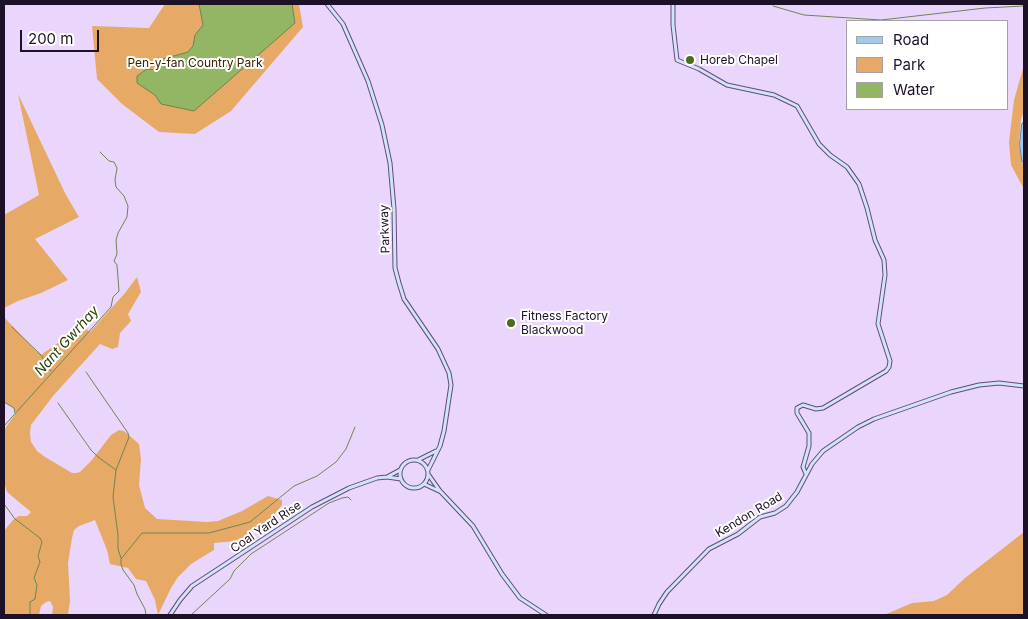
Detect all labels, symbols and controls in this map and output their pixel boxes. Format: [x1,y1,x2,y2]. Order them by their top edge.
scale bar [22,20,101,52]
legend [846,20,1008,110]
text: 200 m [28,29,73,48]
text: Road [893,30,929,49]
place label: Horeb Chapel [700,53,778,67]
marker: Horeb Chapel [684,54,696,66]
text: Park [893,55,925,74]
park label: Pen-y-fan Country Park [127,56,263,70]
text: Water [893,80,935,99]
street label: Parkway [377,204,393,254]
water label: Nant Gwrhay [31,303,103,379]
place label: Fitness Factory Blackwood [521,309,608,337]
marker: Fitness Factory Blackwood [505,317,517,329]
street label: Kendon Road [713,489,785,541]
street label: Coal Yard Rise [228,498,304,556]

